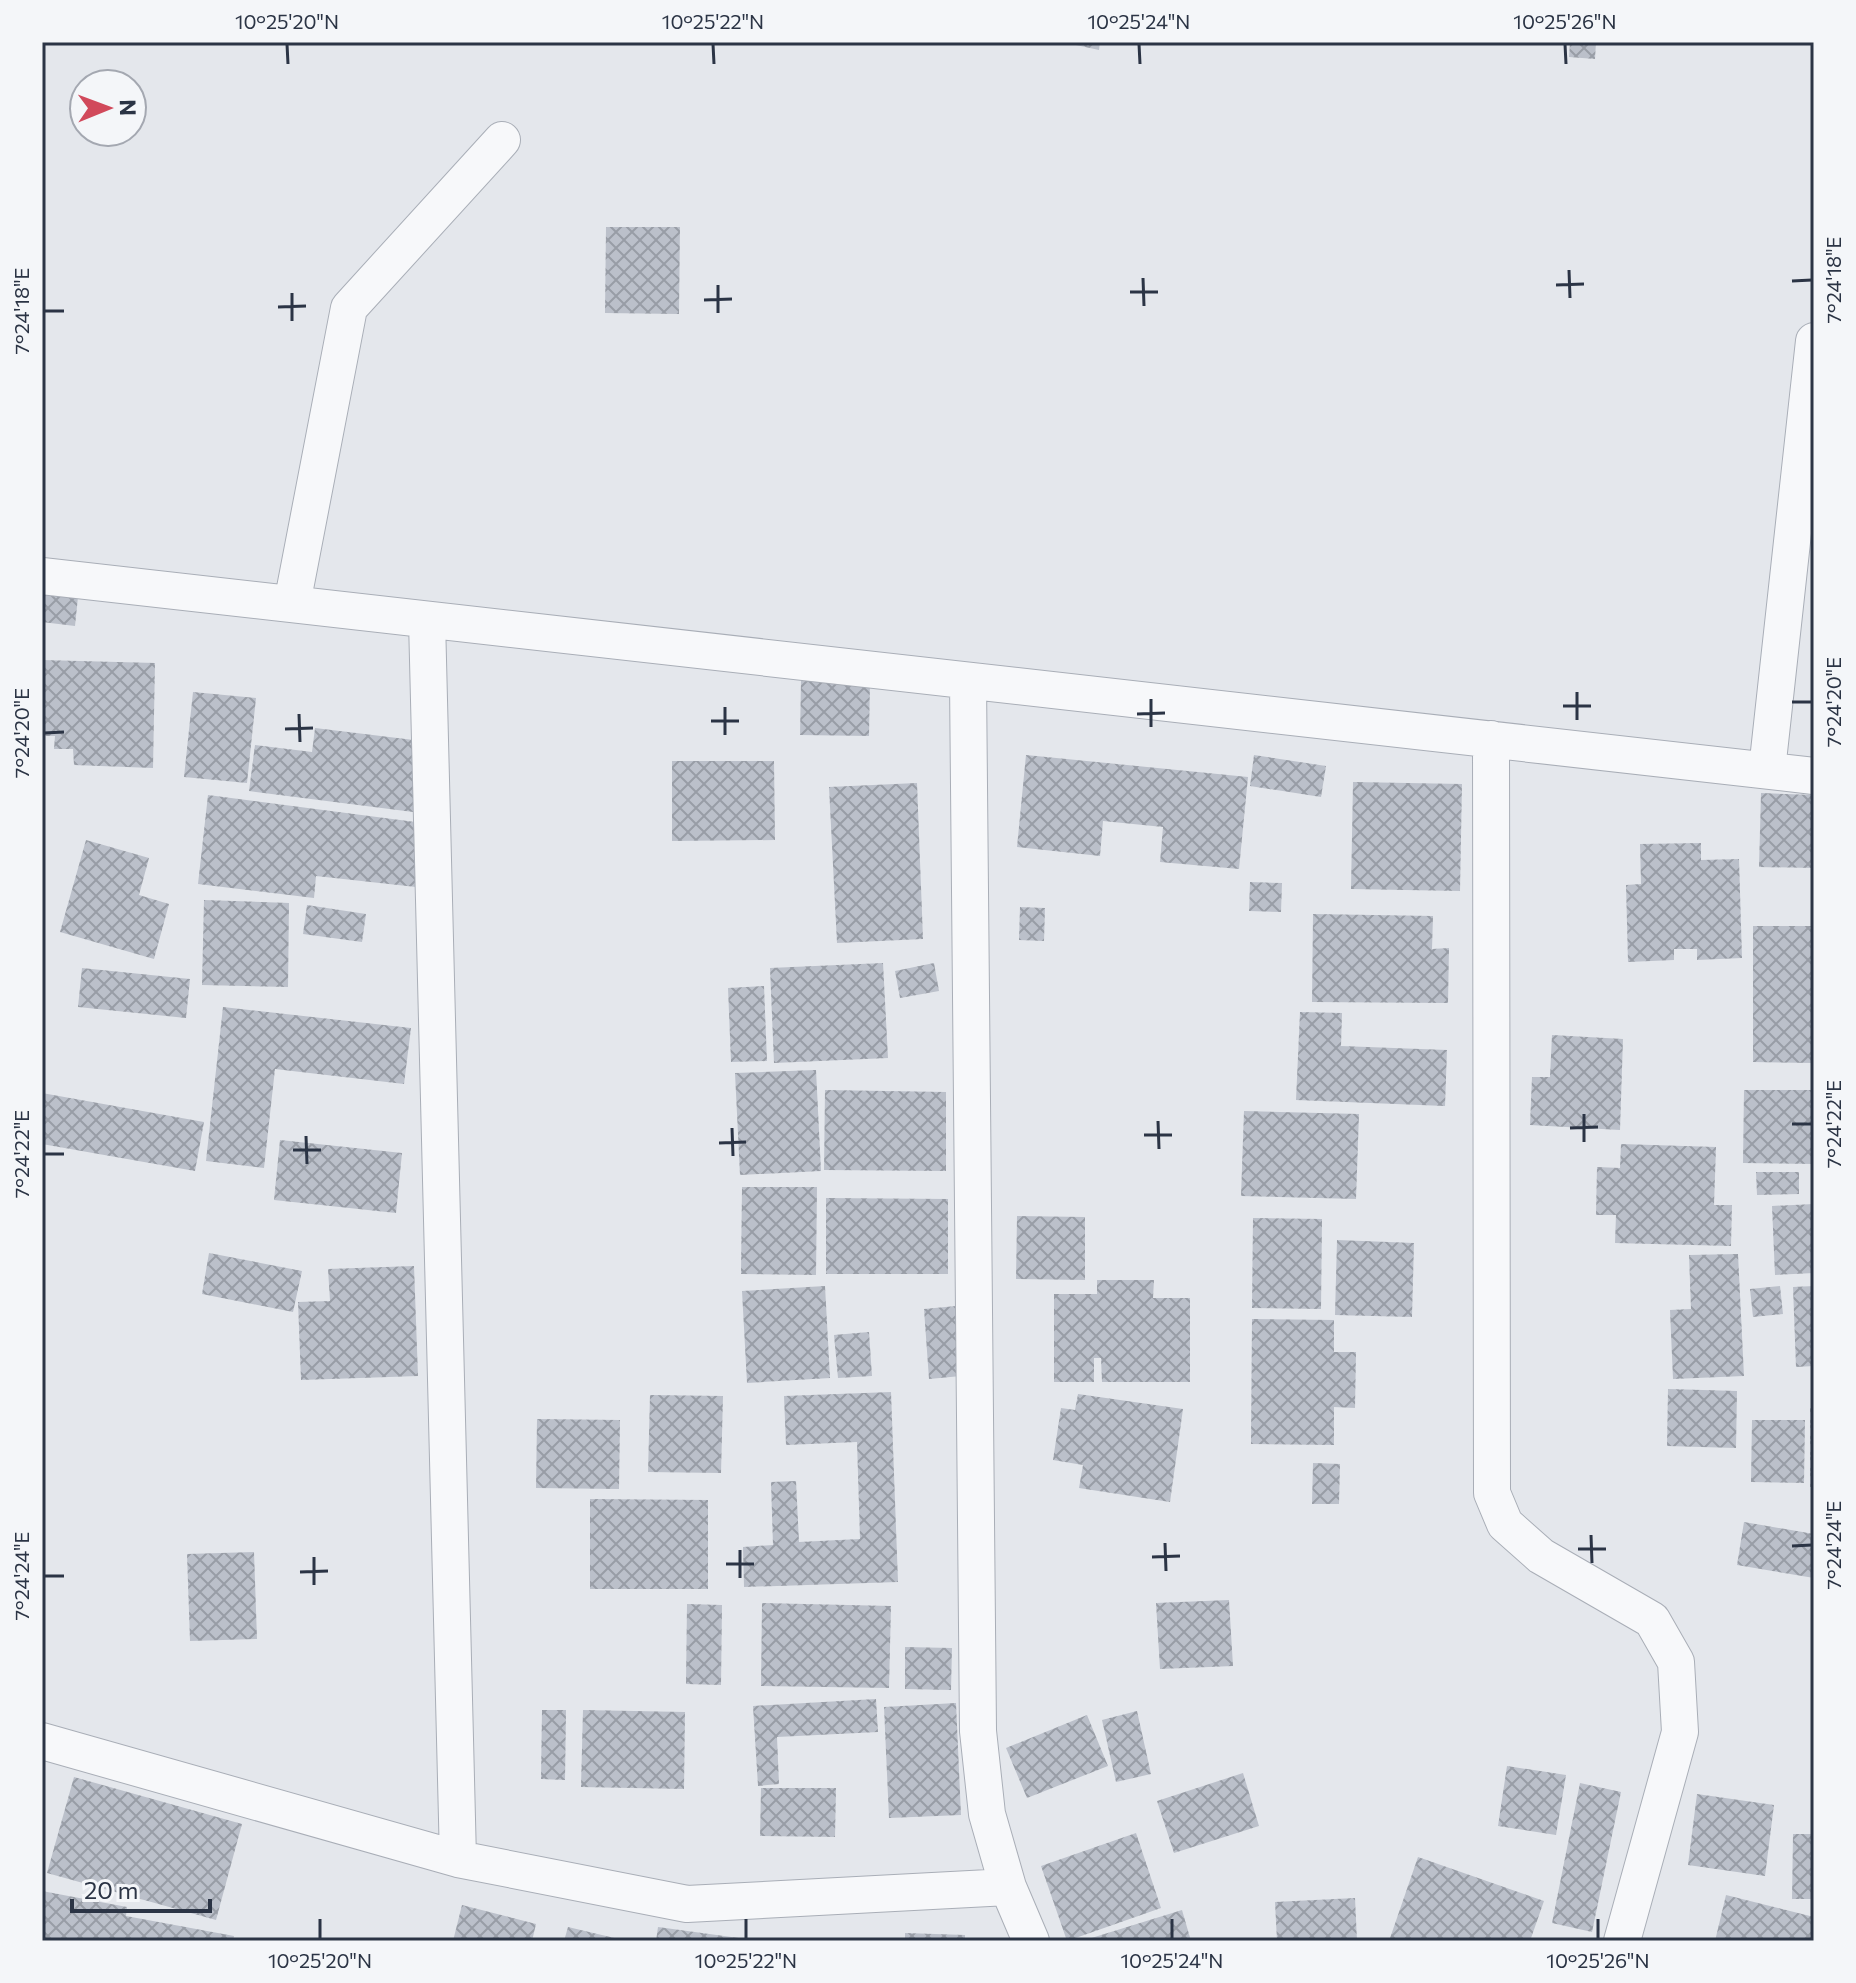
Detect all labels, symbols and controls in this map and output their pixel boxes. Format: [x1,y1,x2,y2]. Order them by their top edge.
text: 10°25'20"N [235,9,339,33]
text: 10°25'22"N [662,9,764,33]
text: 10°25'24"N [1088,9,1190,33]
text: 10°25'26"N [1513,9,1617,33]
north arrow [68,68,148,148]
text: N [115,99,142,116]
text: 7°24'18"E [1821,237,1845,323]
text: 7°24'18"E [9,268,33,354]
text: 7°24'20"E [1821,657,1845,747]
text: 7°24'20"E [9,688,33,778]
text: 7°24'22"E [1821,1080,1845,1168]
text: 7°24'22"E [9,1110,33,1198]
text: 7°24'24"E [1821,1501,1845,1589]
text: 7°24'24"E [9,1532,33,1620]
scale bar [72,1863,210,1913]
text: 20 m [84,1875,138,1904]
text: 10°25'20"N [268,1948,372,1972]
text: 10°25'22"N [695,1948,797,1972]
text: 10°25'24"N [1121,1948,1223,1972]
text: 10°25'26"N [1546,1948,1650,1972]

